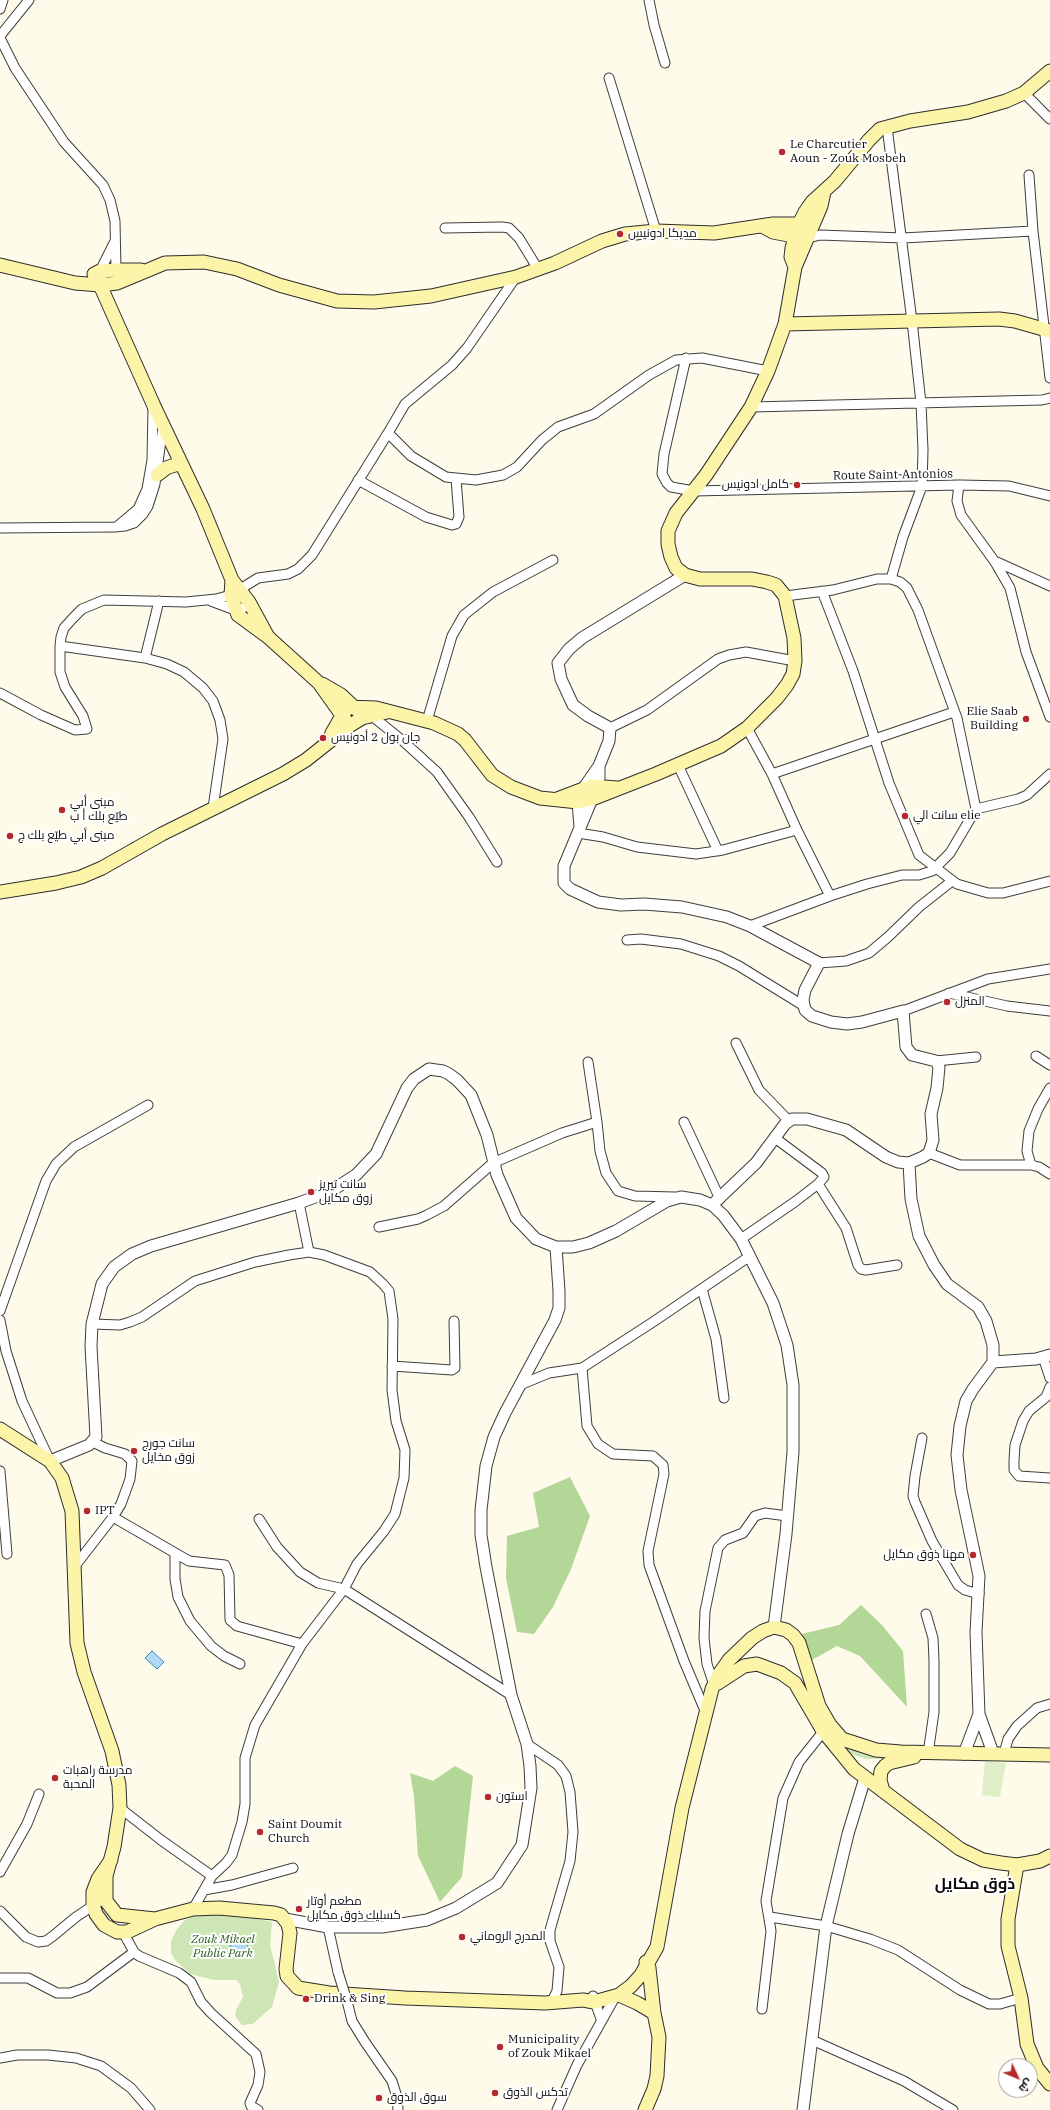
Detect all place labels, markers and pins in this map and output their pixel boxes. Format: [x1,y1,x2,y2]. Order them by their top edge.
place label: Le Charcutier Aoun - Zouk Mosbeh [790,138,906,166]
marker: Le Charcutier Aoun - Zouk Mosbeh [777,147,787,157]
place label: مديكا ادونيس [628,227,697,241]
marker: مديكا ادونيس [615,229,625,239]
place label: كامل ادونيس [722,478,789,492]
marker: كامل ادونيس [792,480,802,490]
place label: Elie Saab Building [966,705,1018,733]
marker: Elie Saab Building [1021,714,1031,724]
place label: جان بول 2 أدونيس [331,731,420,745]
marker: جان بول 2 أدونيس [318,733,328,743]
place label: مبنى أبي طيّع بلك أ ب [70,796,128,824]
marker: مبنى أبي طيّع بلك أ ب [57,805,67,815]
place label: سانت الي elie [913,809,981,823]
marker: سانت الي elie [900,811,910,821]
place label: مبنى أبي طيّع بلك ج [18,829,114,843]
marker: مبنى أبي طيّع بلك ج [5,831,15,841]
place label: المنزل [955,995,985,1009]
marker: المنزل [942,997,952,1007]
place label: سانت تيريز زوق مكايل [319,1178,373,1206]
marker: سانت تيريز زوق مكايل [306,1187,316,1197]
place label: سانت جورج زوق مخايل [142,1437,195,1465]
marker: سانت جورج زوق مخايل [129,1446,139,1456]
place label: IPT [95,1504,114,1518]
marker: IPT [82,1506,92,1516]
place label: مهنا ذوق مكايل [883,1548,965,1562]
marker: مهنا ذوق مكايل [968,1550,978,1560]
place label: مدرسة راهبات المحبة [63,1764,132,1792]
marker: مدرسة راهبات المحبة [50,1773,60,1783]
place label: استون [496,1790,528,1804]
marker: استون [483,1792,493,1802]
place label: Saint Doumit Church [268,1818,342,1846]
marker: Saint Doumit Church [255,1827,265,1837]
place label: مطعم أوتار كسليك ذوق مكايل [307,1895,401,1923]
marker: مطعم أوتار كسليك ذوق مكايل [294,1904,304,1914]
place label: المدرج الروماني [470,1930,546,1944]
marker: المدرج الروماني [457,1932,467,1942]
place label: Drink & Sing [314,1992,385,2006]
marker: Drink & Sing [301,1994,311,2004]
place label: Municipality of Zouk Mikael [508,2033,591,2061]
marker: Municipality of Zouk Mikael [495,2042,505,2052]
place label: تدكس الذوق [503,2086,568,2100]
marker: تدكس الذوق [490,2088,500,2098]
place label: سوق الذوق [387,2091,447,2105]
marker: سوق الذوق [374,2093,384,2103]

